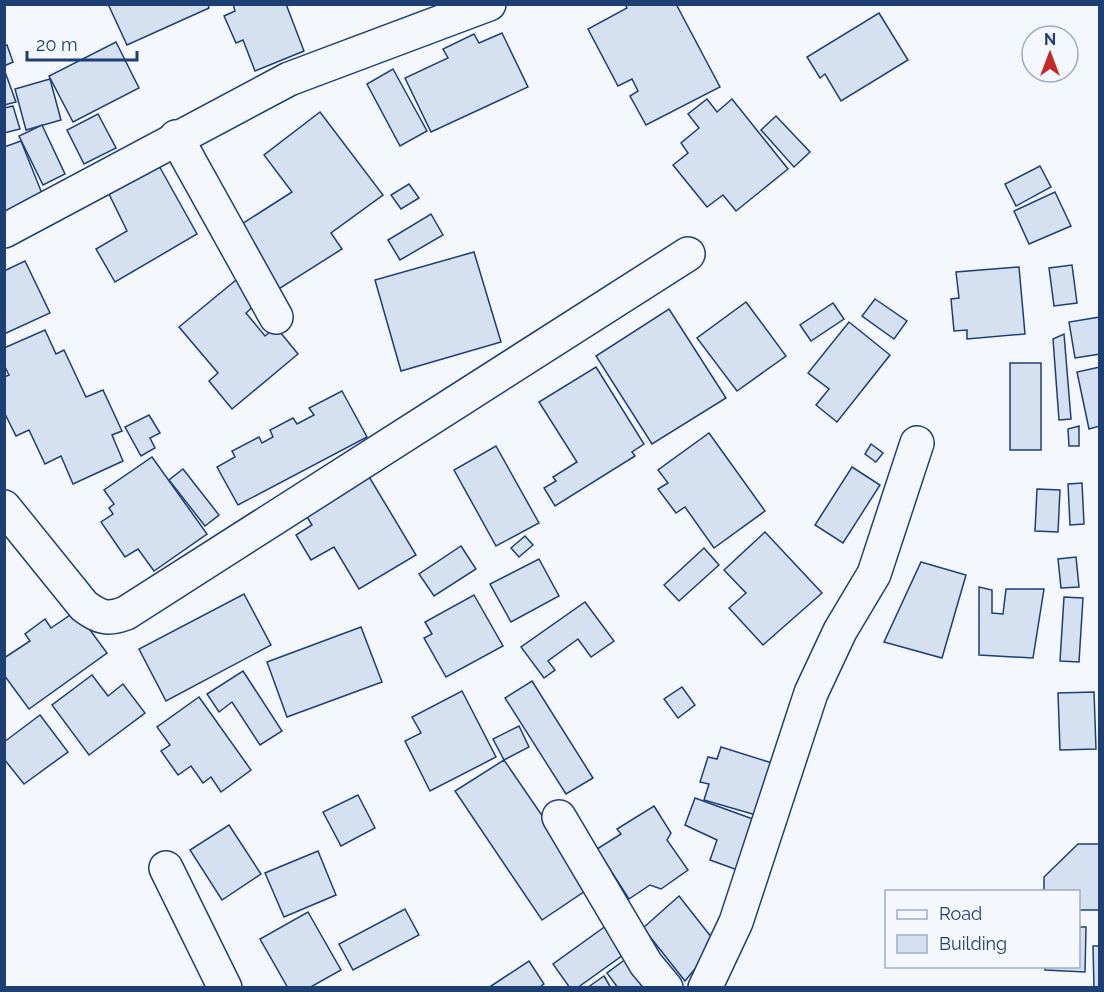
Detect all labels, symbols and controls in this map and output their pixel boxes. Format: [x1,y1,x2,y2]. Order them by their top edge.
scale bar [27,24,136,62]
north arrow [1020,24,1080,84]
text: N [1044,30,1056,49]
text: 20 m [36,34,78,55]
legend [885,890,1080,968]
text: Road [939,903,982,924]
text: Building [939,933,1007,954]

